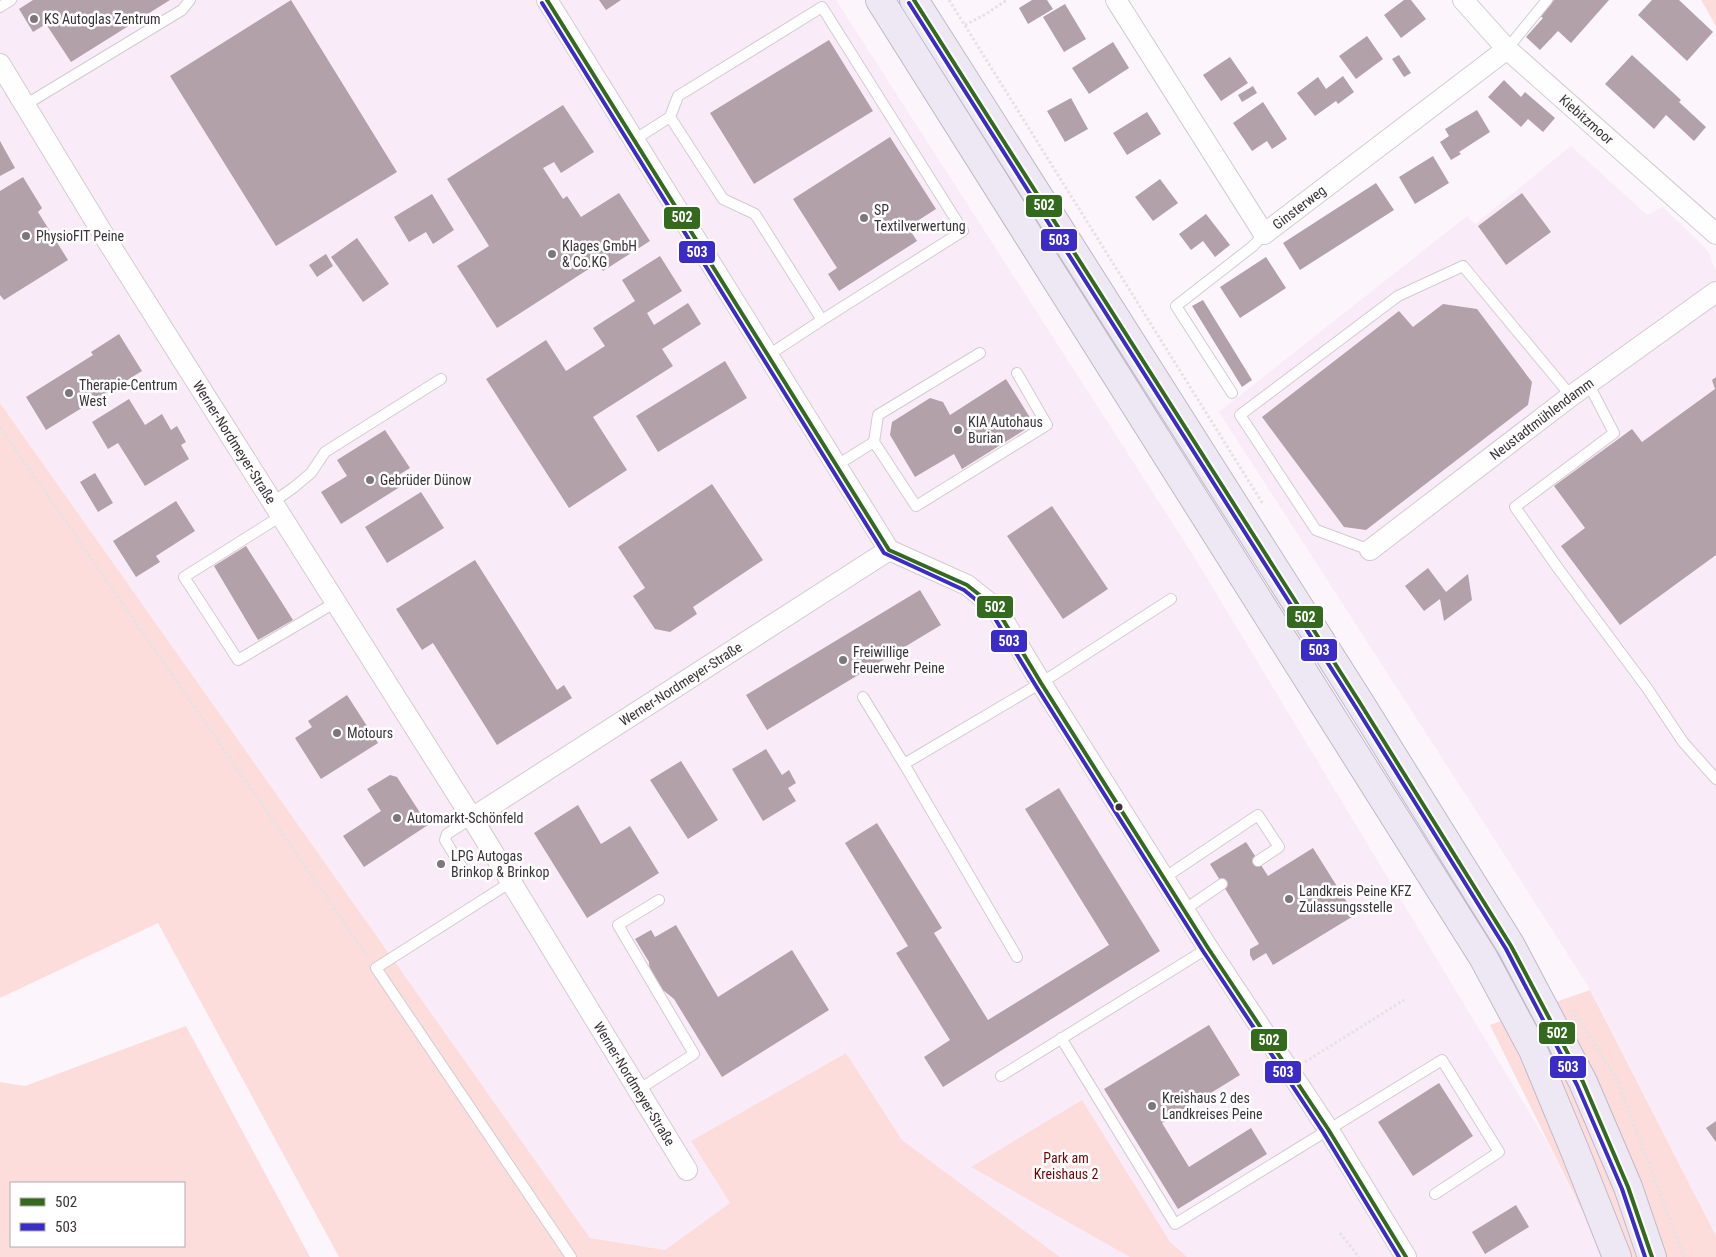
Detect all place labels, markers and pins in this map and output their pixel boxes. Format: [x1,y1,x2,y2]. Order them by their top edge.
place label: KS Autoglas Zentrum [44,11,161,27]
marker: KS Autoglas Zentrum [28,13,40,25]
place label: SP Textilverwertung [874,202,966,234]
marker: SP Textilverwertung [858,212,870,224]
place label: PhysioFIT Peine [36,228,124,244]
marker: PhysioFIT Peine [20,230,32,242]
place label: Klages GmbH & Co.KG [562,238,637,270]
marker: Klages GmbH & Co.KG [546,248,558,260]
place label: Therapie-Centrum West [79,377,177,409]
marker: Therapie-Centrum West [63,387,75,399]
place label: KIA Autohaus Burian [968,414,1043,446]
marker: KIA Autohaus Burian [952,424,964,436]
place label: Gebrüder Dünow [380,472,471,488]
marker: Gebrüder Dünow [364,474,376,486]
place label: Freiwillige Feuerwehr Peine [853,644,945,676]
marker: Freiwillige Feuerwehr Peine [837,654,849,666]
place label: Motours [347,725,393,741]
marker: Motours [331,727,343,739]
unlabelled marker [1114,802,1124,812]
place label: Automarkt-Schönfeld [407,810,524,826]
marker: Automarkt-Schönfeld [391,812,403,824]
place label: LPG Autogas Brinkop & Brinkop [451,848,549,880]
marker: LPG Autogas Brinkop & Brinkop [435,858,447,870]
place label: Landkreis Peine KFZ Zulassungsstelle [1299,883,1412,915]
marker: Landkreis Peine KFZ Zulassungsstelle [1283,893,1295,905]
place label: Kreishaus 2 des Landkreises Peine [1162,1090,1263,1122]
marker: Kreishaus 2 des Landkreises Peine [1146,1100,1158,1112]

